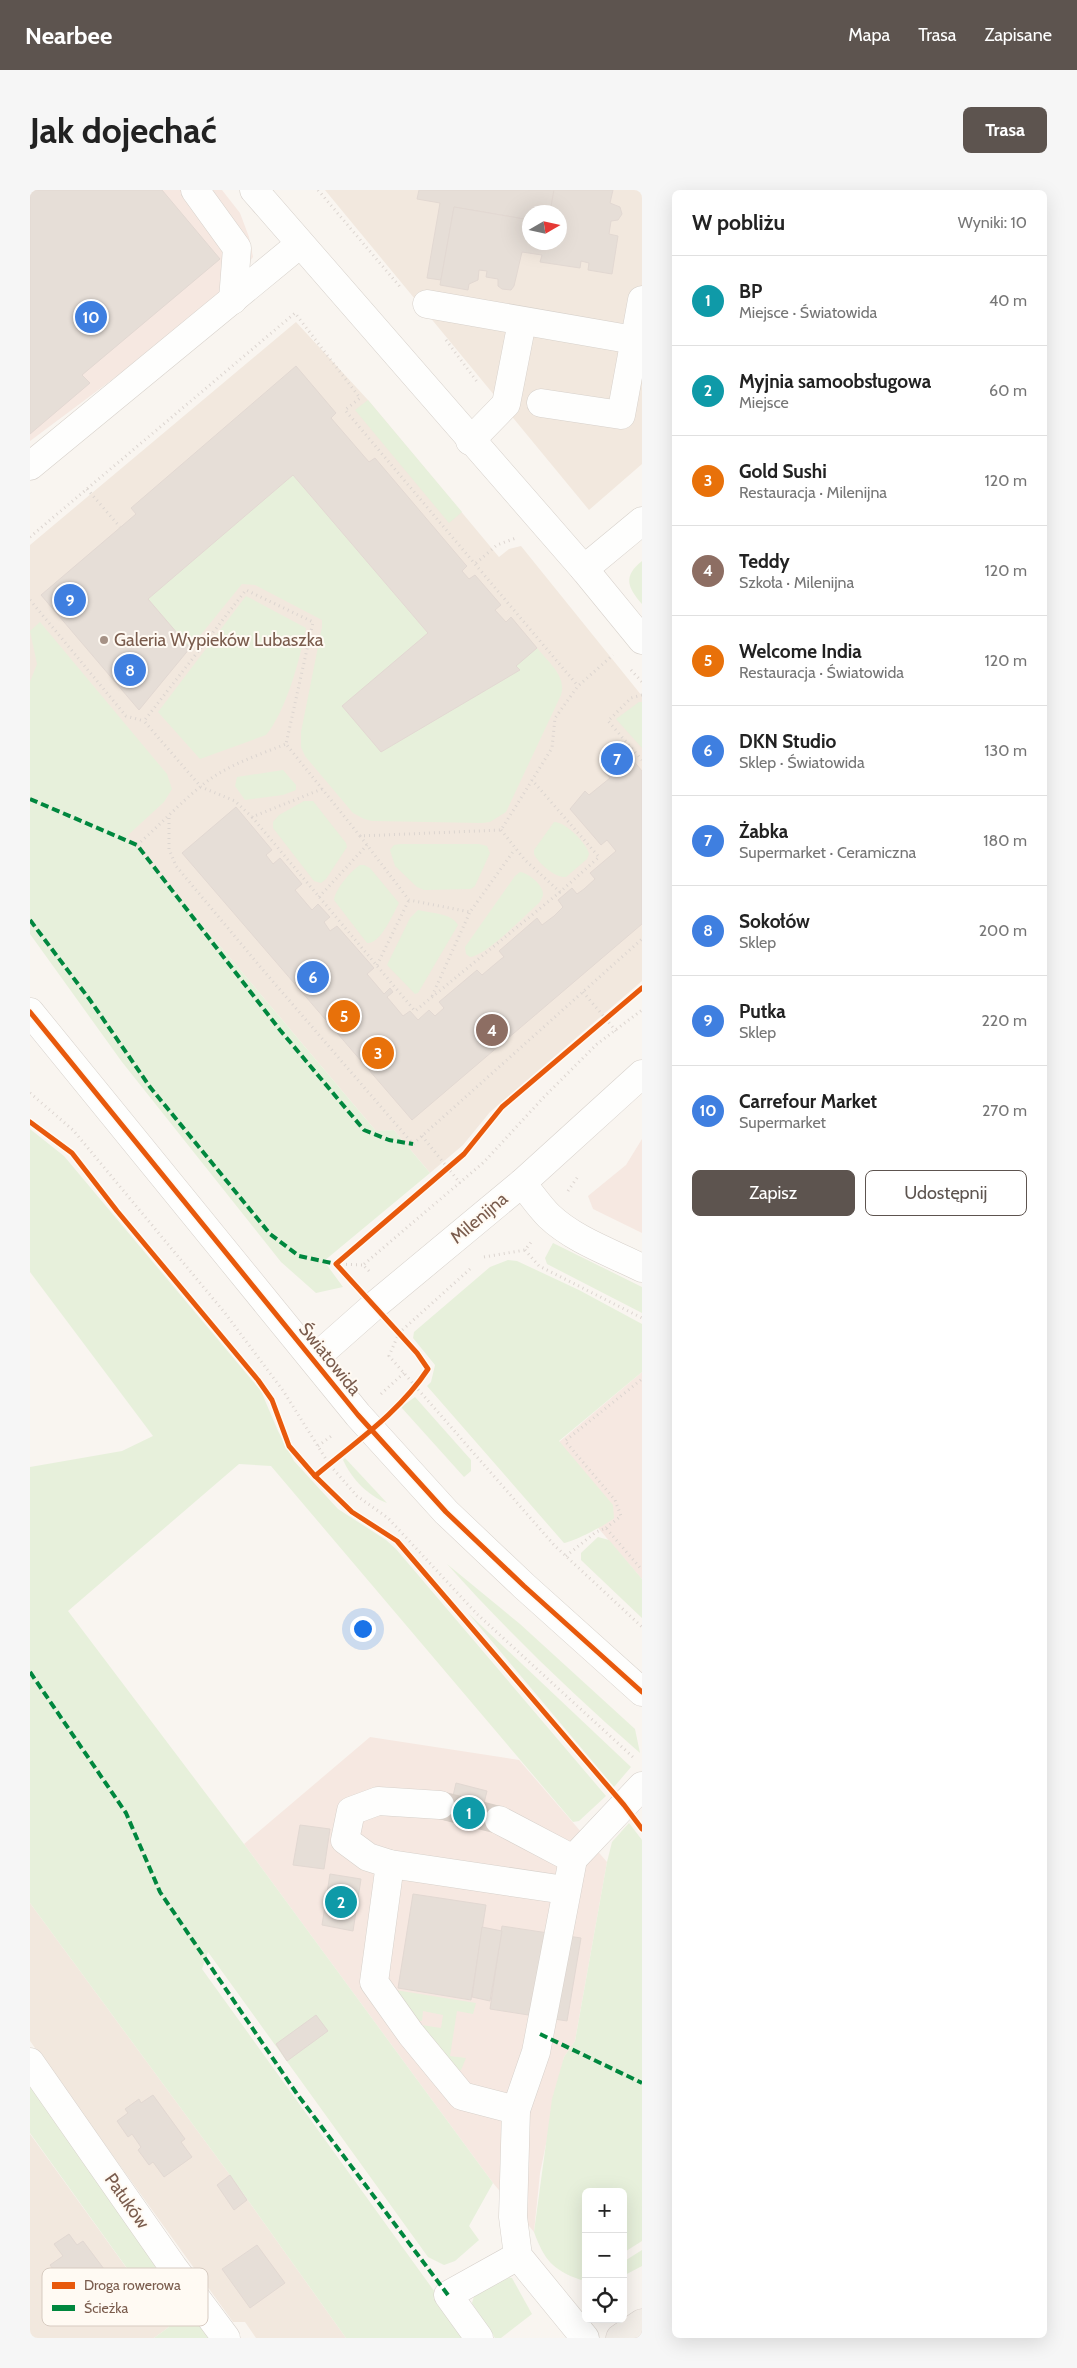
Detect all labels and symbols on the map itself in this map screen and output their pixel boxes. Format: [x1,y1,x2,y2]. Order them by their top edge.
north arrow [522,205,567,250]
pin: 10 [75,298,107,336]
pin: 9 [54,581,86,619]
place label: Galeria Wypieków Lubaszka [114,629,324,651]
marker: Galeria Wypieków Lubaszka [98,634,110,646]
pin: 8 [114,651,146,689]
pin: 7 [601,740,633,778]
pin: 6 [297,958,329,996]
pin: 5 [328,997,360,1035]
pin: 4 [476,1011,508,1049]
pin: 3 [362,1034,394,1072]
street label: Milenijna [446,1187,512,1248]
street label: Światowida [294,1318,366,1400]
your location [350,1616,376,1642]
pin: 1 [453,1794,485,1832]
pin: 2 [325,1883,357,1921]
street label: Pałuków [100,2169,154,2233]
legend [42,2268,208,2326]
text: Droga rowerowa [84,2276,181,2294]
text: Ścieżka [84,2299,128,2317]

